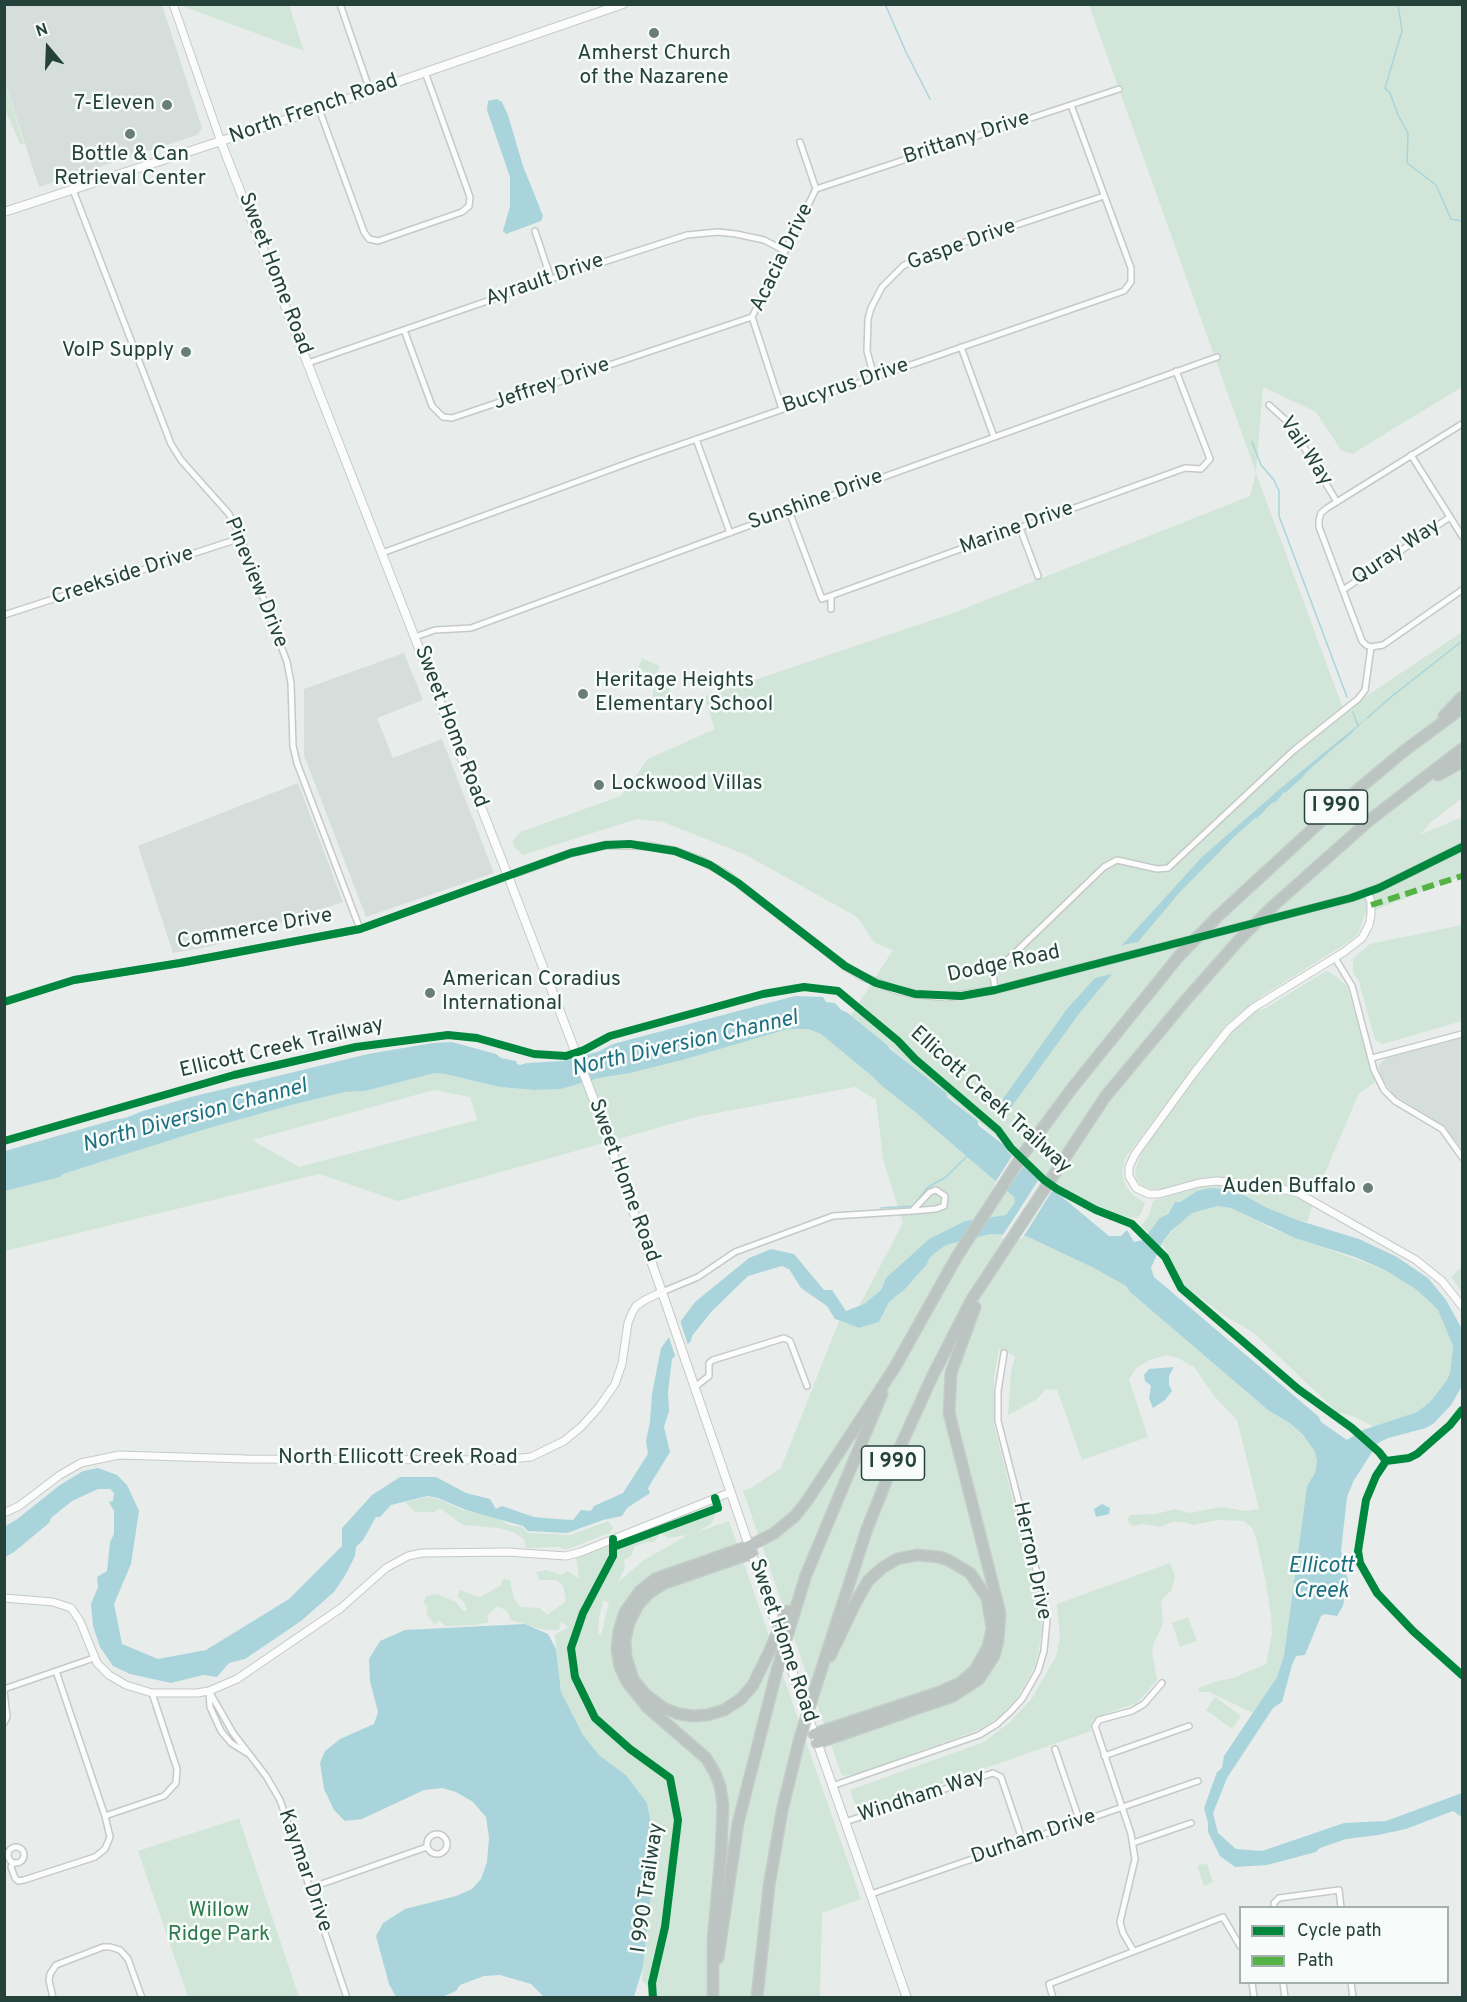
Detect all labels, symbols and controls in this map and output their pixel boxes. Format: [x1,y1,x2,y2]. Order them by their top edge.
north arrow [18,18,78,78]
text: N [33,20,51,42]
marker: Amherst Church of the Nazarene [647,26,661,40]
place label: Amherst Church of the Nazarene [577,42,731,92]
street label: North French Road [226,69,402,151]
place label: 7-Eleven [74,92,155,118]
marker: 7-Eleven [160,98,174,112]
street label: Brittany Drive [901,107,1033,171]
marker: Bottle & Can Retrieval Center [123,127,137,141]
place label: Bottle & Can Retrieval Center [54,143,206,193]
street label: Sweet Home Road [231,189,317,359]
street label: Acacia Drive [746,200,820,316]
street label: Gaspe Drive [904,215,1020,277]
street label: Ayrault Drive [483,249,607,313]
place label: VoIP Supply [62,339,174,365]
marker: VoIP Supply [179,345,193,359]
street label: Jeffrey Drive [491,353,613,417]
street label: Bucyrus Drive [780,354,912,420]
street label: Vail Way [1273,413,1337,491]
street label: Sunshine Drive [745,465,887,537]
street label: Marine Drive [957,497,1077,561]
street label: Pineview Drive [217,514,293,652]
street label: Quray Way [1348,514,1446,592]
street label: Creekside Drive [49,542,197,612]
street label: Sweet Home Road [407,642,493,812]
place label: Heritage Heights Elementary School [595,669,773,719]
marker: Heritage Heights Elementary School [576,687,590,701]
place label: Lockwood Villas [611,772,763,798]
marker: Lockwood Villas [592,778,606,792]
road number: I 990 [1304,790,1368,824]
street label: Commerce Drive [175,904,335,956]
street label: Dodge Road [945,941,1063,989]
place label: American Coradius International [442,968,621,1018]
marker: American Coradius International [423,986,437,1000]
water label: North Diversion Channel [569,1006,801,1084]
street label: Ellicott Creek Trailway [177,1013,387,1085]
street label: Ellicott Creek Trailway [904,1022,1076,1180]
water label: North Diversion Channel [80,1074,310,1160]
street label: Sweet Home Road [582,1096,664,1266]
place label: Auden Buffalo [1222,1175,1356,1201]
marker: Auden Buffalo [1361,1181,1375,1195]
street label: North Ellicott Creek Road [278,1446,518,1472]
road number: I 990 [862,1446,924,1480]
street label: Herron Drive [1006,1500,1056,1622]
water label: Ellicott Creek [1288,1555,1354,1606]
street label: Sweet Home Road [742,1556,822,1726]
street label: Windham Way [855,1765,989,1829]
street label: Durham Drive [968,1805,1100,1871]
street label: Kaymar Drive [271,1806,337,1936]
street label: I 990 Trailway [627,1821,671,1955]
park label: Willow Ridge Park [168,1899,270,1949]
legend [1239,1906,1449,1984]
text: Cycle path [1297,1920,1382,1943]
text: Path [1297,1950,1334,1973]

